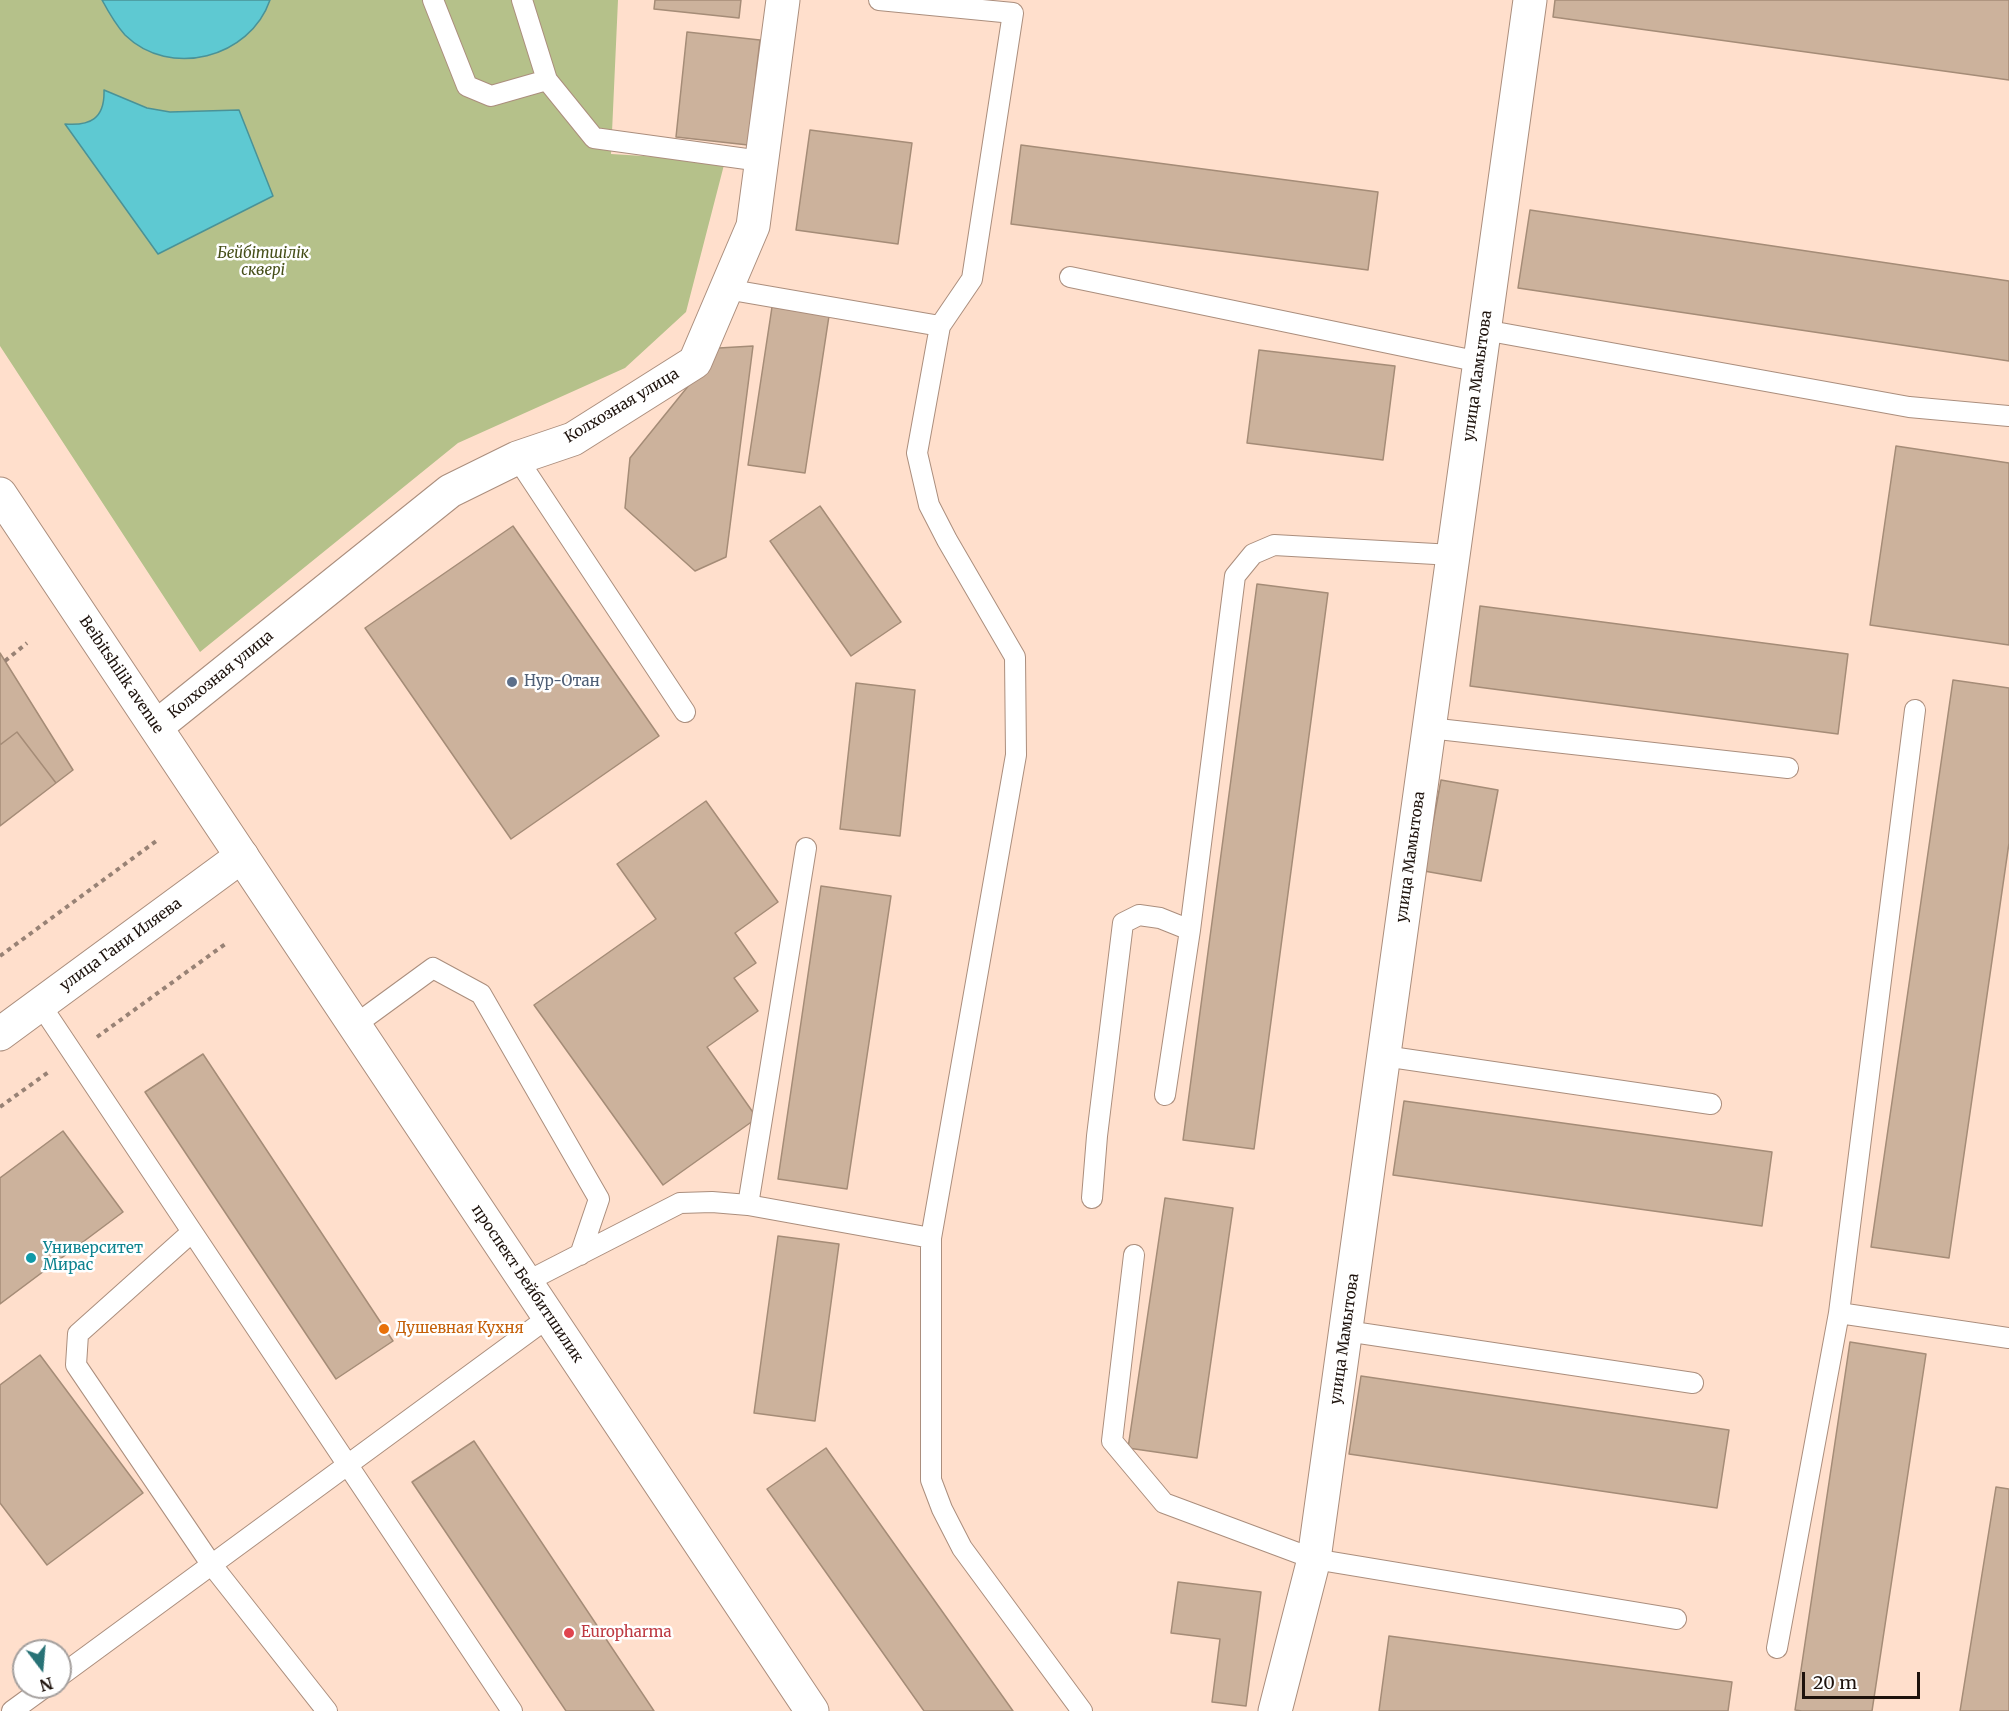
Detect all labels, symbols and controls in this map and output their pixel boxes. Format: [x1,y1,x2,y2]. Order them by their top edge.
park label: Бейбітшілік сквері [217,245,309,280]
street label: улица Мамытова [1460,309,1496,443]
street label: Колхозная улица [562,365,682,447]
street label: Beibitshilik avenue [75,613,167,737]
street label: Колхозная улица [165,627,277,723]
place label: Нур-Отан [524,673,600,691]
marker: Нур-Отан [505,675,519,689]
street label: улица Мамытова [1393,790,1429,924]
street label: улица Гани Иляева [57,895,185,995]
street label: проспект Бейбитшилик [467,1202,587,1366]
place label: Университет Мирас [43,1240,143,1275]
marker: Университет Мирас [24,1251,38,1265]
street label: улица Мамытова [1327,1272,1363,1406]
place label: Душевная Кухня [396,1320,524,1338]
marker: Душевная Кухня [377,1322,391,1336]
place label: Europharma [581,1624,671,1642]
marker: Europharma [562,1626,576,1640]
north arrow [12,1639,72,1699]
scale bar [1805,1660,1924,1698]
text: 20 m [1813,1671,1857,1694]
text: N [38,1673,55,1696]

